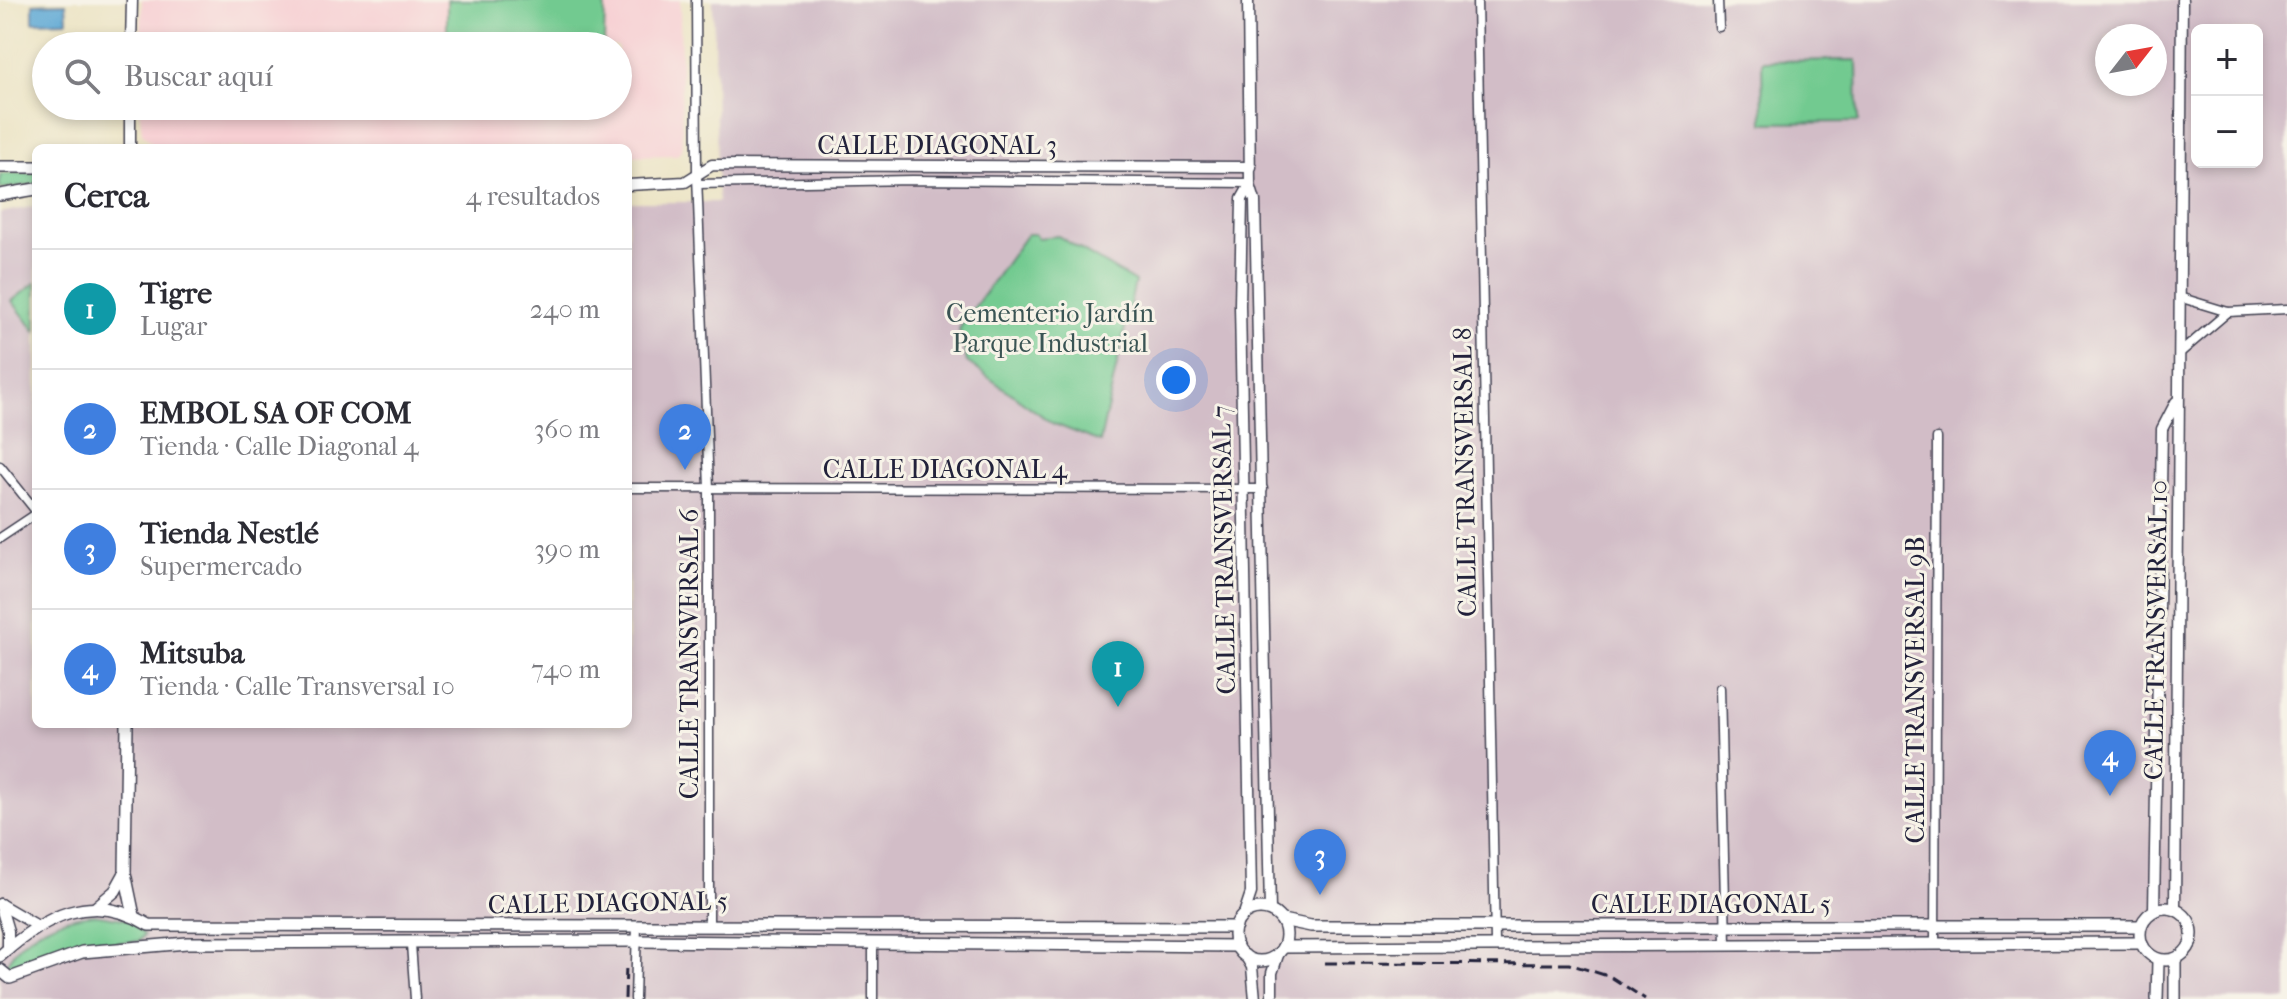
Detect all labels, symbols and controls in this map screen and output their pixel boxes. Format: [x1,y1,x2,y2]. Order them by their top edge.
north arrow [2095,24,2167,96]
map controls [2191,24,2263,168]
button: + [2191,24,2263,96]
search box [32,32,632,120]
icon: search [60,54,104,98]
text: Buscar aquí [124,59,273,94]
button: − [2191,96,2263,168]
street label: CALLE DIAGONAL 3 [817,130,1057,161]
text: Cerca [64,176,149,216]
text: 4 resultados [466,181,600,212]
text: Tigre [140,276,212,311]
text: 1 [85,294,95,325]
text: 240 m [530,294,600,325]
park label: Cementerio Jardín Parque Industrial [946,298,1154,359]
text: Lugar [140,311,207,342]
street label: CALLE TRANSVERSAL 8 [1447,327,1483,617]
your location [1156,360,1196,400]
text: EMBOL SA OF COM [140,396,411,431]
pin: 2 [659,404,711,470]
street label: CALLE TRANSVERSAL 7 [1206,405,1242,695]
text: 2 [83,414,97,445]
text: 360 m [534,414,600,445]
text: Tienda · Calle Diagonal 4 [140,431,419,462]
street label: CALLE DIAGONAL 4 [823,454,1068,485]
street label: CALLE TRANSVERSAL 10 [2138,480,2174,780]
street label: CALLE TRANSVERSAL 6 [674,508,705,799]
text: Tienda Nestlé [140,516,319,551]
text: 3 [85,534,95,565]
text: 390 m [534,534,600,565]
street label: CALLE TRANSVERSAL 9B [1900,536,1931,844]
text: Supermercado [140,551,302,582]
text: Mitsuba [140,636,244,671]
pin: 1 [1092,641,1144,707]
text: 4 [82,654,98,685]
text: 740 m [531,654,600,685]
text: Tienda · Calle Transversal 10 [140,671,455,702]
pin: 4 [2084,730,2136,796]
pin: 3 [1294,829,1346,895]
street label: CALLE DIAGONAL 5 [488,885,728,921]
street label: CALLE DIAGONAL 5 [1591,889,1831,920]

